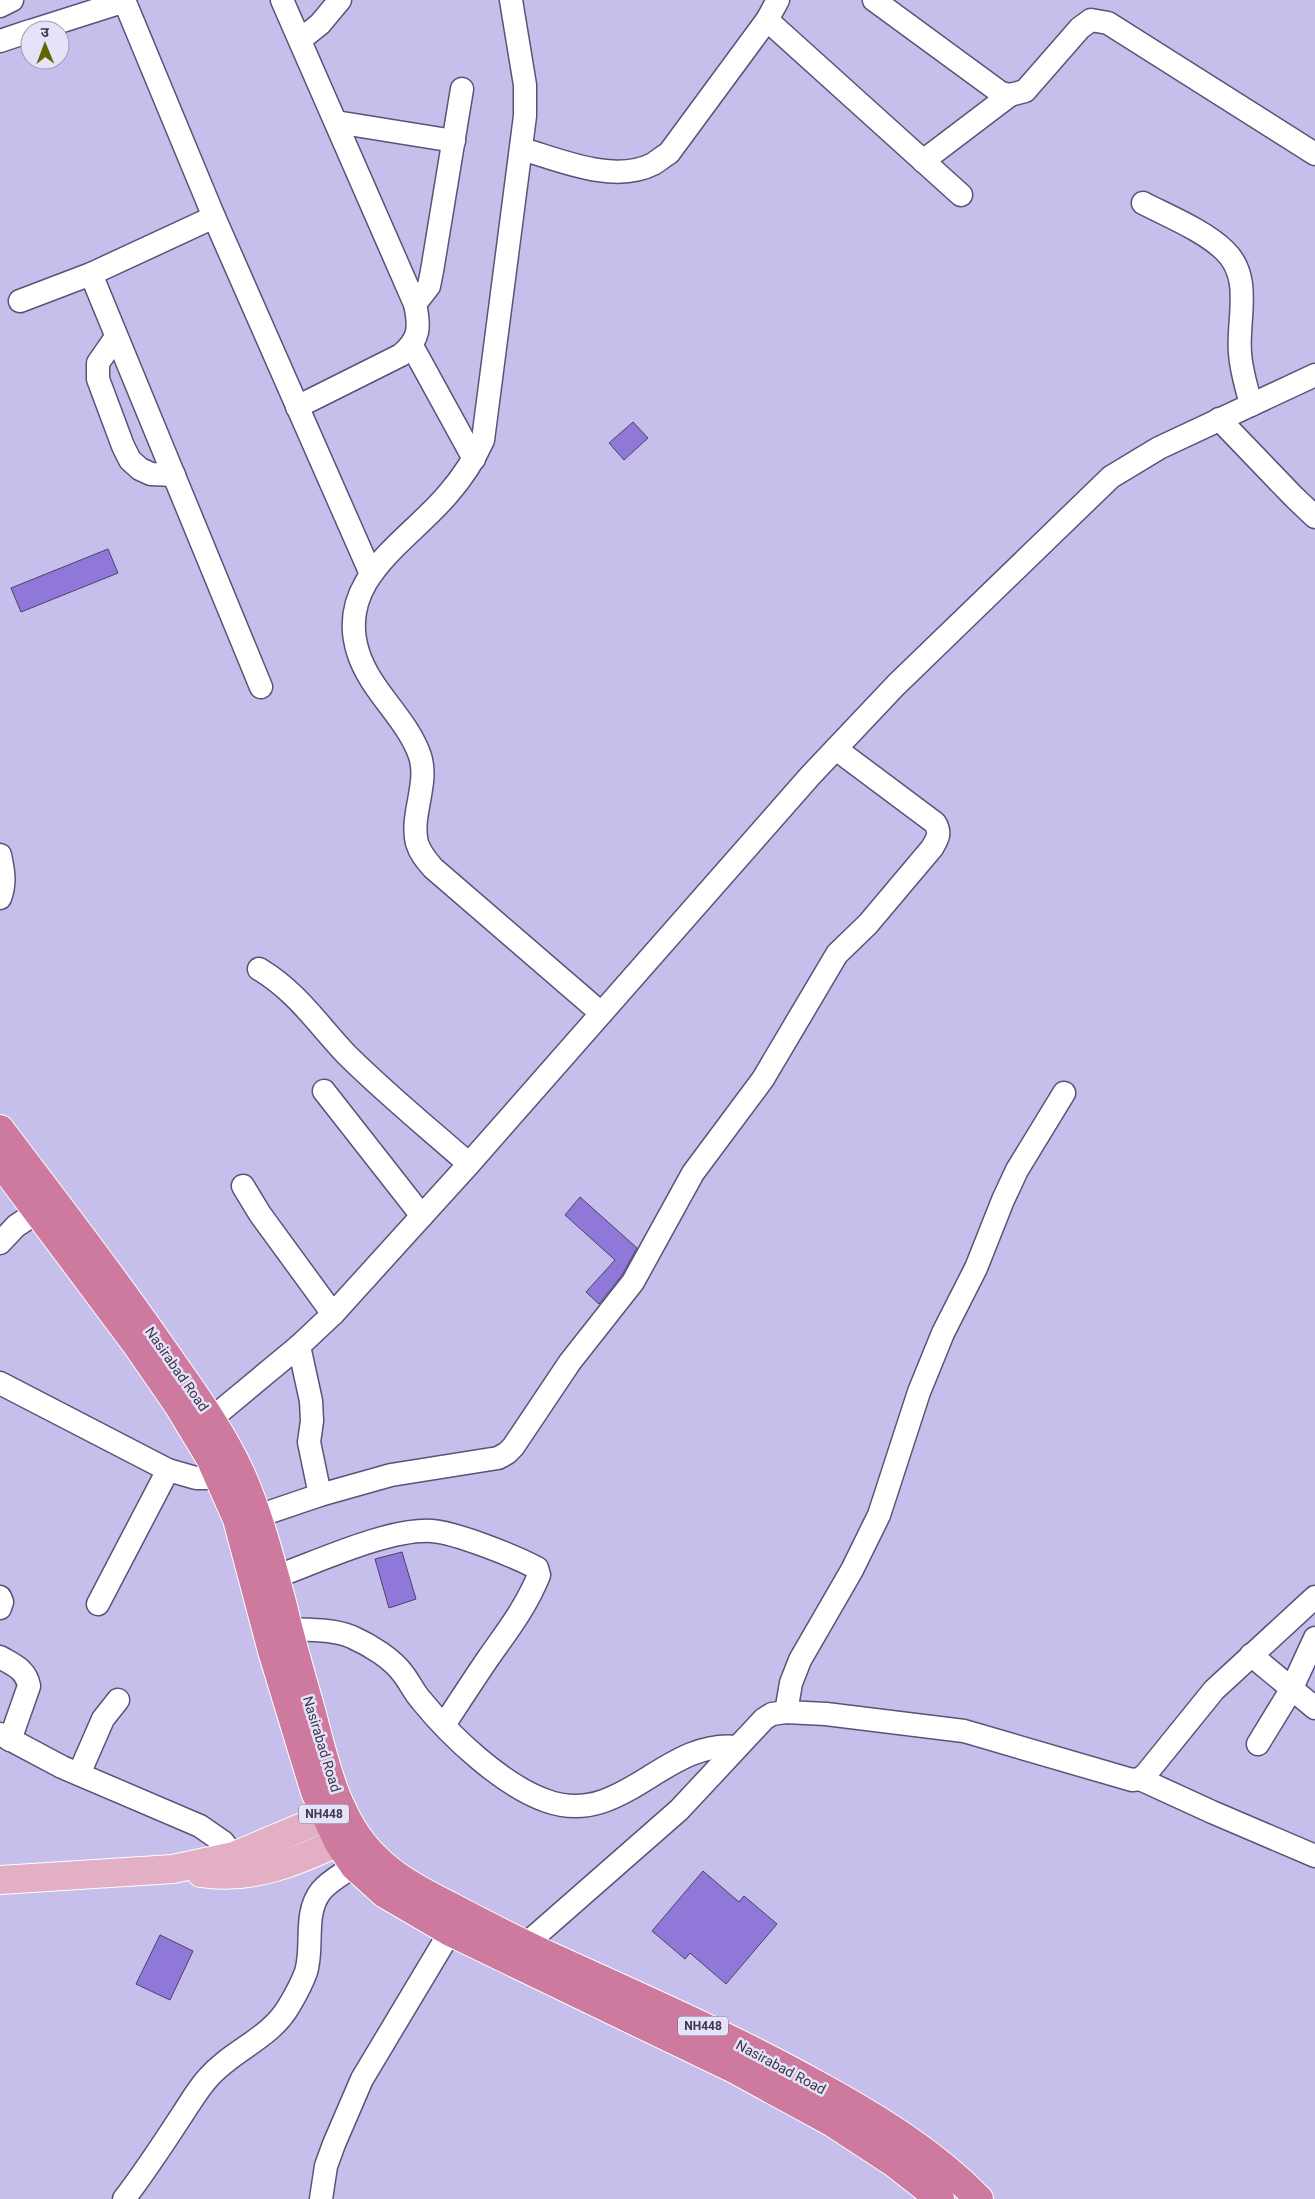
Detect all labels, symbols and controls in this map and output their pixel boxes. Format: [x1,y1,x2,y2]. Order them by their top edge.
north arrow [20,20,70,70]
text: उ [41,24,50,40]
street label: Nasirabad Road [142,1324,212,1414]
street label: Nasirabad Road [300,1694,344,1794]
road number: NH448 [299,1805,349,1824]
road number: NH448 [678,2016,728,2035]
street label: Nasirabad Road [733,2037,829,2097]

